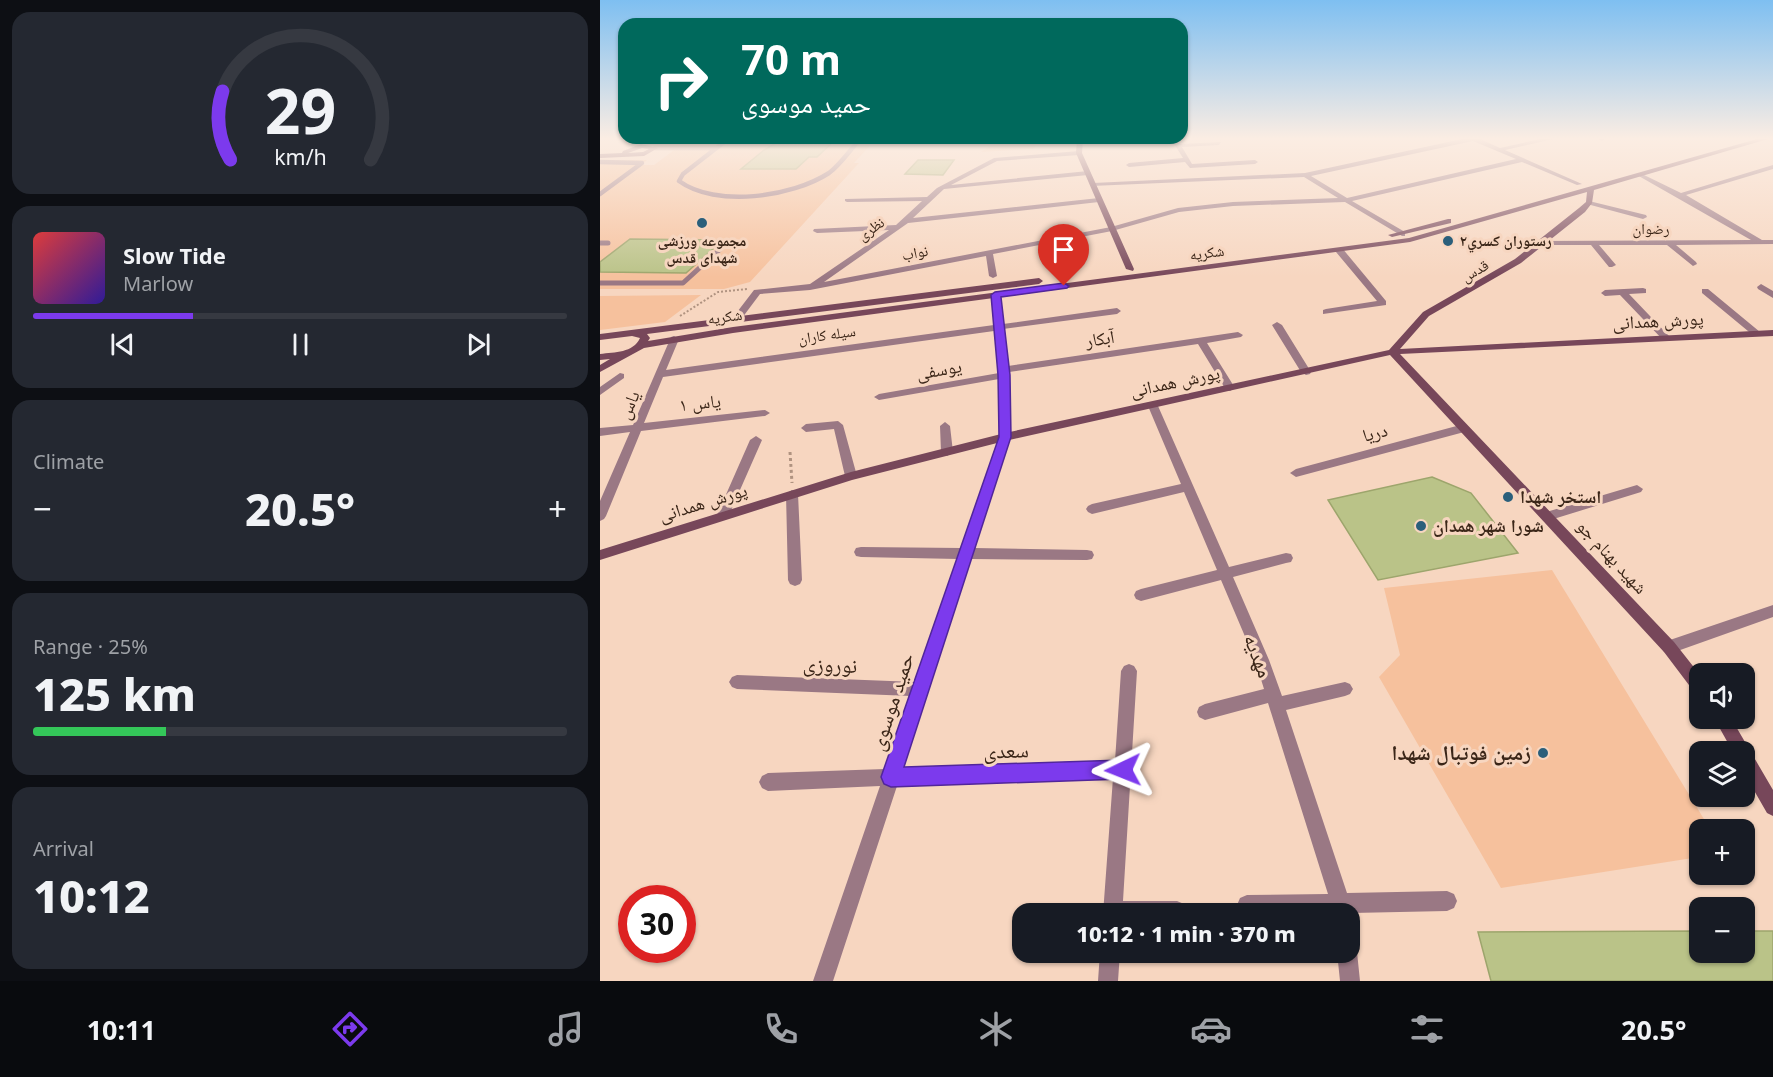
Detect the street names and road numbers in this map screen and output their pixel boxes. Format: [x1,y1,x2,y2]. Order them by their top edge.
street label: نظری [853,212,889,245]
street label: رضوان [1633,218,1670,239]
street label: نواب [900,240,930,264]
street label: شکریه [1188,240,1226,264]
street label: قدس [1457,254,1492,287]
street label: شکریه [706,304,744,328]
street label: پورش همدانی [1612,306,1704,335]
street label: سیله کاران [797,320,857,349]
street label: آبکار [1083,324,1116,352]
street label: یوسفی [914,353,963,385]
street label: پورش همدانی [1128,360,1222,402]
street label: یاس [611,387,645,423]
street label: یاس ۱ [678,388,722,416]
street label: دریا [1359,417,1390,447]
street label: پورش همدانی [656,477,750,527]
street label: شهید بهنام جو [1571,514,1653,599]
street label: مهدیه [1238,630,1280,681]
street label: نوروزی [802,649,858,679]
street label: حمید موسوی [862,649,920,754]
street label: سعدی [983,735,1029,765]

